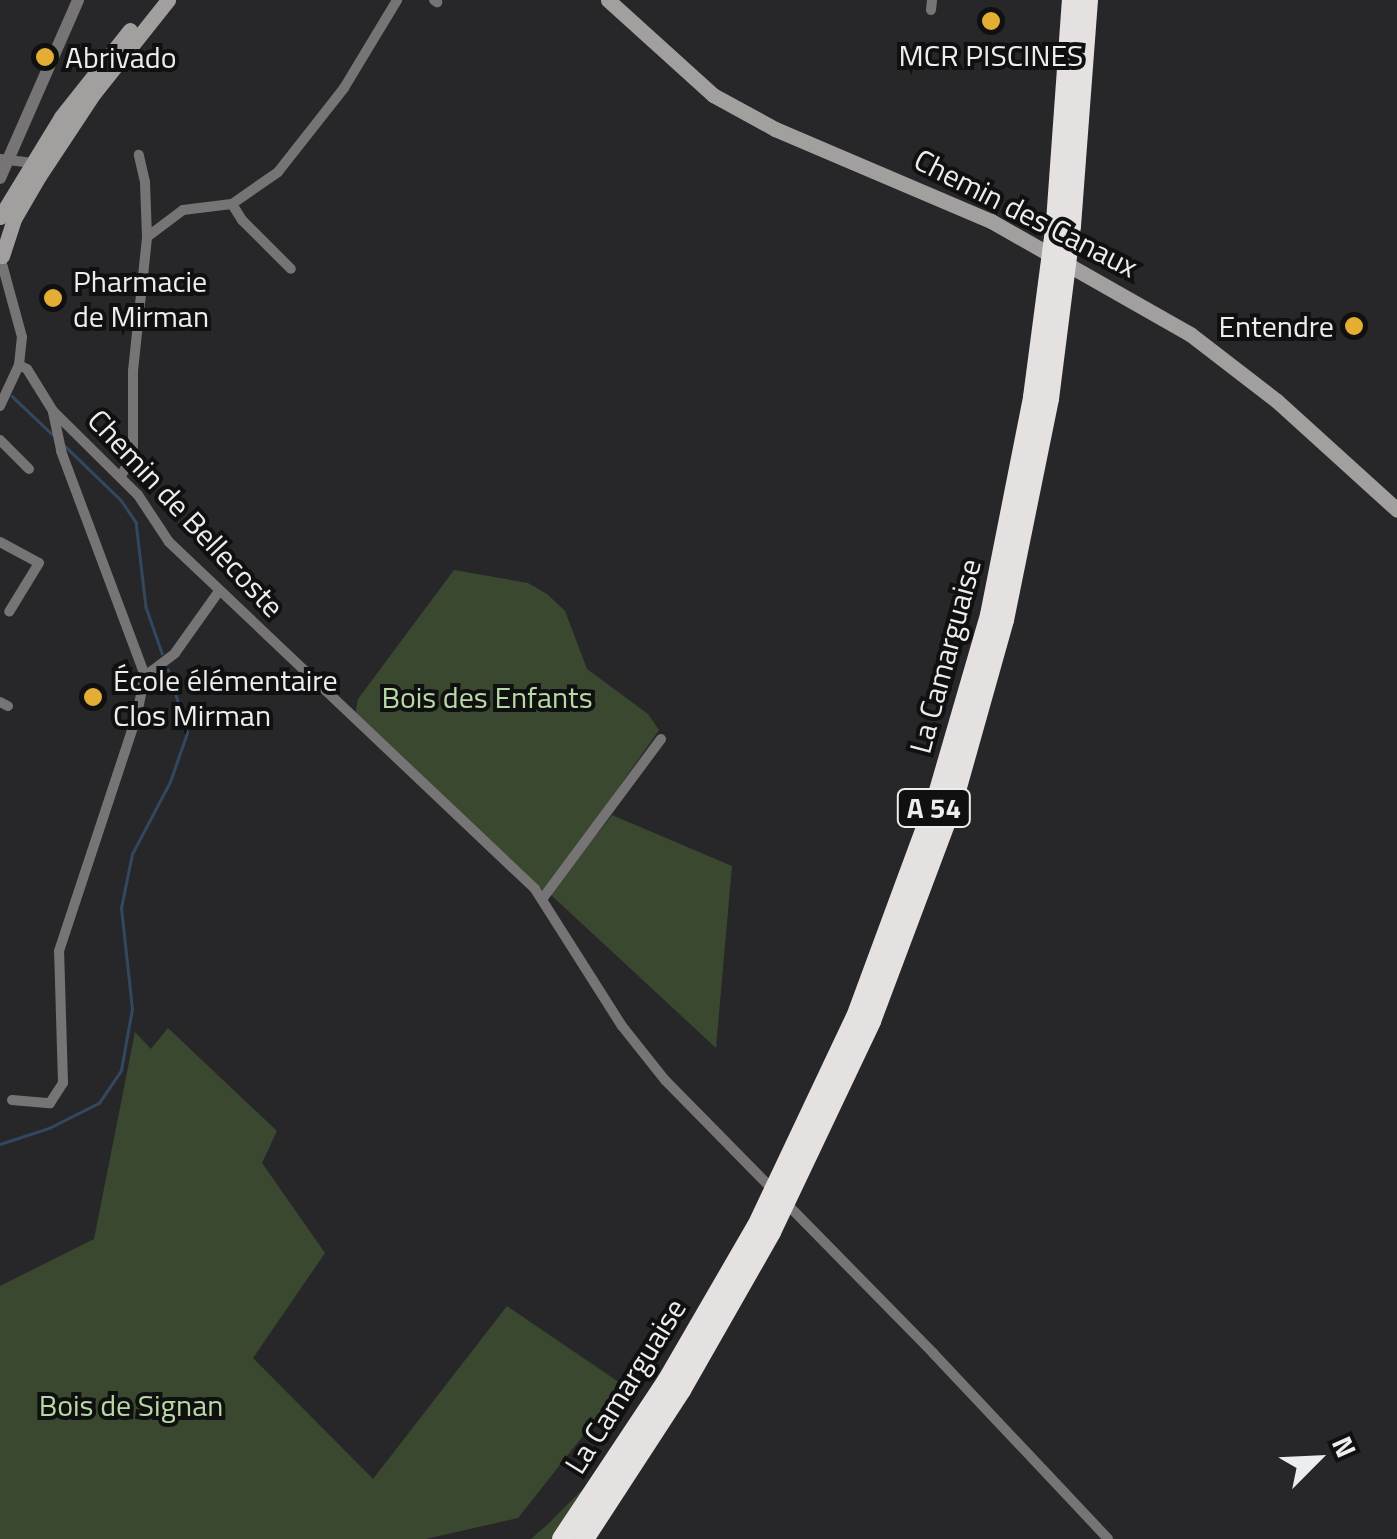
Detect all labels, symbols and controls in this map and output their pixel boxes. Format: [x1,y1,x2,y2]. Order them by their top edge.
marker: MCR PISCINES [980,10,1002,32]
place label: MCR PISCINES [899,37,1083,73]
place label: Abrivado [65,39,177,75]
marker: Abrivado [34,46,56,68]
street label: Chemin des Canaux [908,141,1144,285]
place label: Pharmacie de Mirman [73,263,209,334]
marker: Pharmacie de Mirman [42,287,64,309]
place label: Entendre [1219,308,1334,344]
marker: Entendre [1343,315,1365,337]
street label: Chemin de Bellecoste [81,402,291,624]
street label: La Camarguaise [902,555,988,757]
place label: École élémentaire Clos Mirman [113,662,338,732]
park label: Bois des Enfants [381,679,593,715]
marker: École élémentaire Clos Mirman [82,686,104,708]
road number: A 54 [896,785,972,831]
street label: La Camarguaise [557,1292,693,1480]
park label: Bois de Signan [39,1387,223,1423]
north arrow [1267,1409,1367,1509]
text: N [1321,1429,1368,1464]

